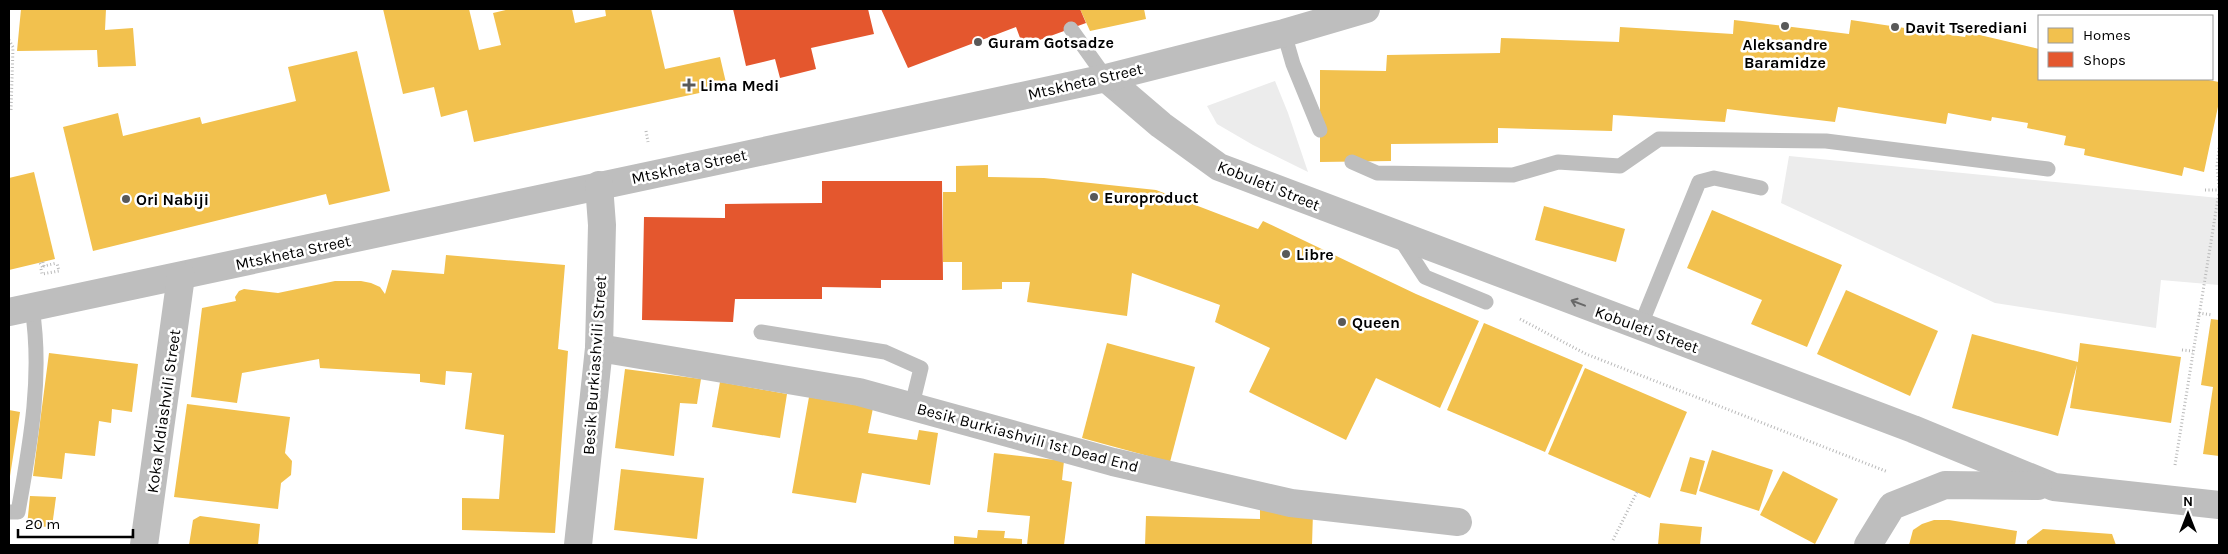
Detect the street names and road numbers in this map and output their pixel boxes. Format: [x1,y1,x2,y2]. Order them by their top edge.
street label: Mtskheta Street [1026,59,1144,104]
street label: Mtskheta Street [630,145,749,188]
street label: Kobuleti Street [1215,156,1323,215]
street label: Mtskheta Street [234,231,353,274]
street label: Besik Burkiashvili Street [579,275,610,455]
street label: Kobuleti Street [1592,302,1701,357]
street label: Koka Kldiashvili Street [143,328,184,494]
street label: Besik Burkiashvili 1st Dead End [915,399,1141,476]

